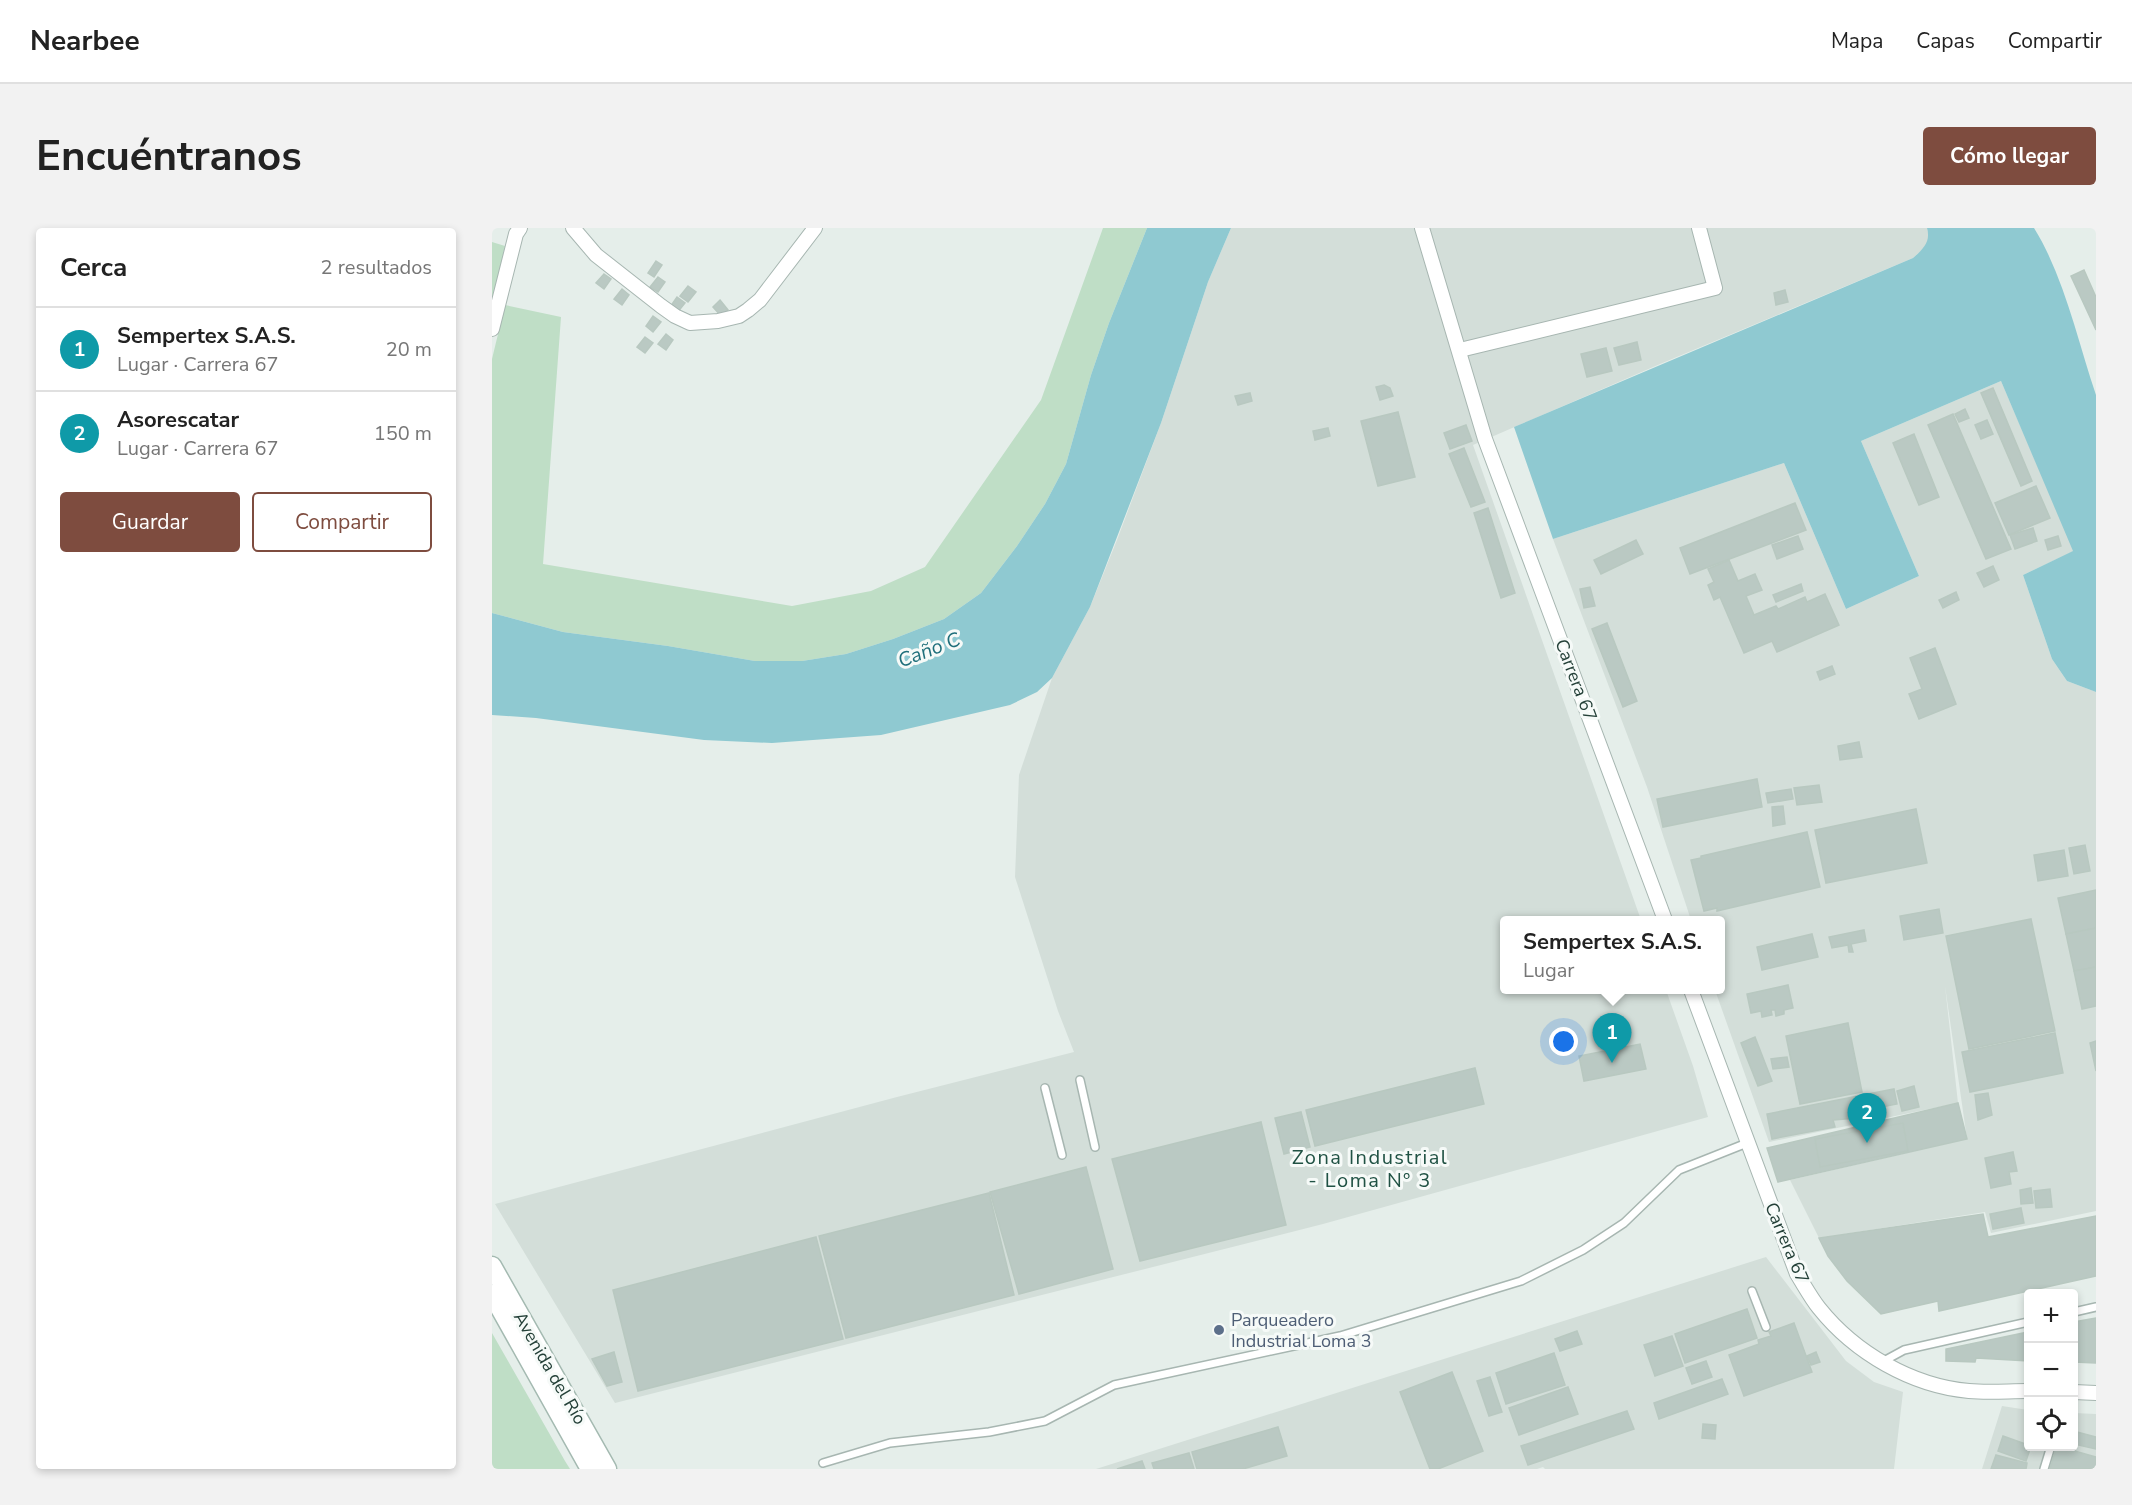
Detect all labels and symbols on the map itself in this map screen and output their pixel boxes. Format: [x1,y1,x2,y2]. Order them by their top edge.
water label: Caño C [894,626,965,674]
street label: Carrera 67 [1549,636,1603,724]
pin: 1 [1592,1014,1632,1063]
your location [1549,1027,1578,1056]
pin: 2 [1848,1094,1886,1143]
district label: Zona Industrial - Loma Nº 3 [1292,1144,1448,1194]
street label: Carrera 67 [1759,1199,1815,1287]
street label: Avenida del Río [508,1307,592,1429]
place label: Parqueadero Industrial Loma 3 [1231,1308,1371,1353]
marker: Parqueadero Industrial Loma 3 [1212,1323,1226,1337]

